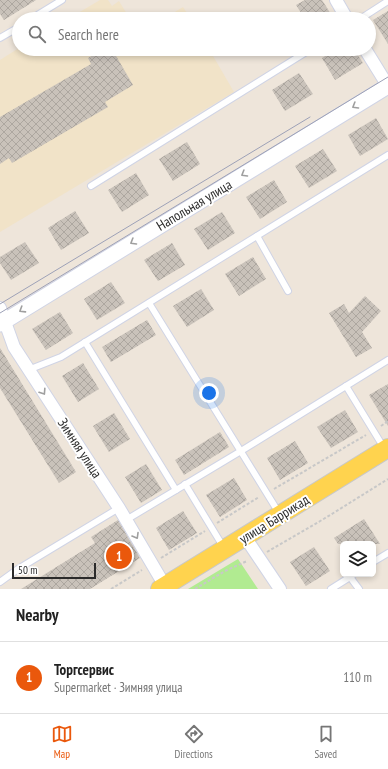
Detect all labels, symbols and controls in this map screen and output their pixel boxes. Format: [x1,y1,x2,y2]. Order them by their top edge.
search box [12,12,376,56]
icon: search [26,23,48,45]
text: Search here [58,25,119,44]
one-way arrow [352,101,359,109]
one-way arrow [241,169,248,177]
street label: Напольная улица [153,175,235,235]
one-way arrow [130,237,137,245]
one-way arrow [19,305,26,313]
your location [199,383,219,403]
one-way arrow [38,388,46,395]
street label: Зимняя улица [54,415,106,481]
street label: улица Баррикад [236,490,312,548]
one-way arrow [131,532,138,540]
pin: 1 [106,541,132,571]
map controls [340,541,376,577]
button: layers [340,541,376,577]
scale bar [12,561,96,580]
text: 50 m [18,563,37,577]
text: Nearby [16,604,59,626]
text: Торгсервис [54,660,114,679]
text: 1 [26,669,32,686]
text: 110 m [343,669,372,686]
text: Supermarket · Зимняя улица [54,679,182,696]
tab: Map [51,723,73,761]
tab: Directions [175,723,213,761]
tab: Saved [314,723,337,761]

